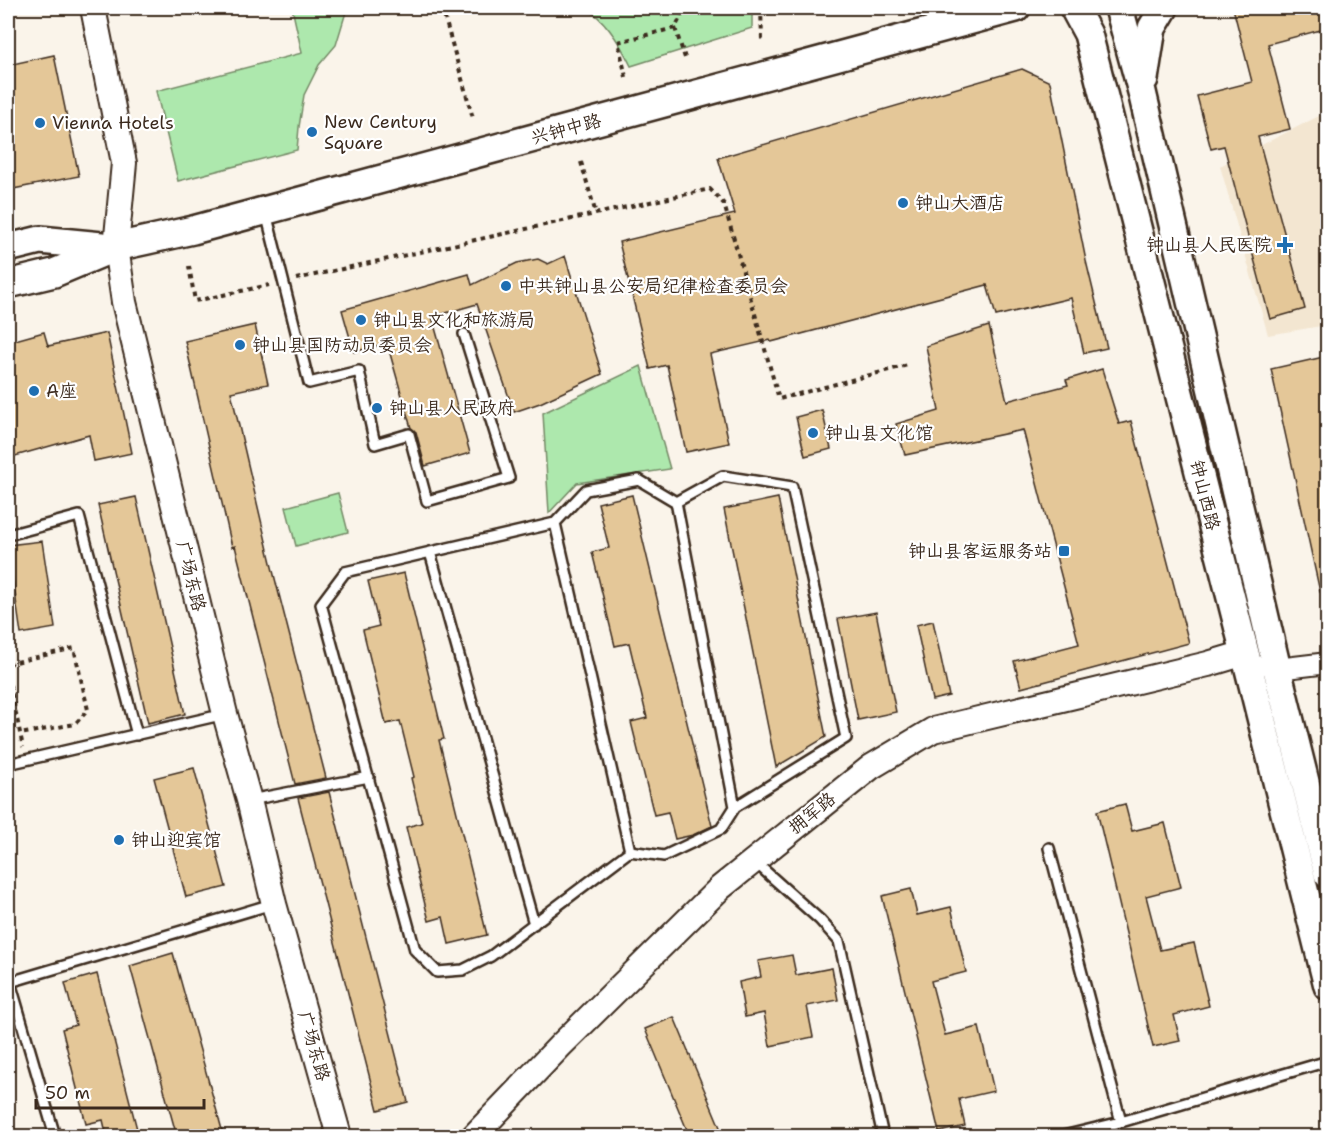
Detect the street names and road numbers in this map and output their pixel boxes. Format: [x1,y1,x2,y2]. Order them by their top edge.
street label: 兴钟中路 [528,108,604,150]
street label: 钟山西路 [1185,457,1225,533]
street label: 广场东路 [171,538,211,614]
street label: 拥军路 [783,787,841,839]
street label: 广场东路 [293,1008,335,1084]

